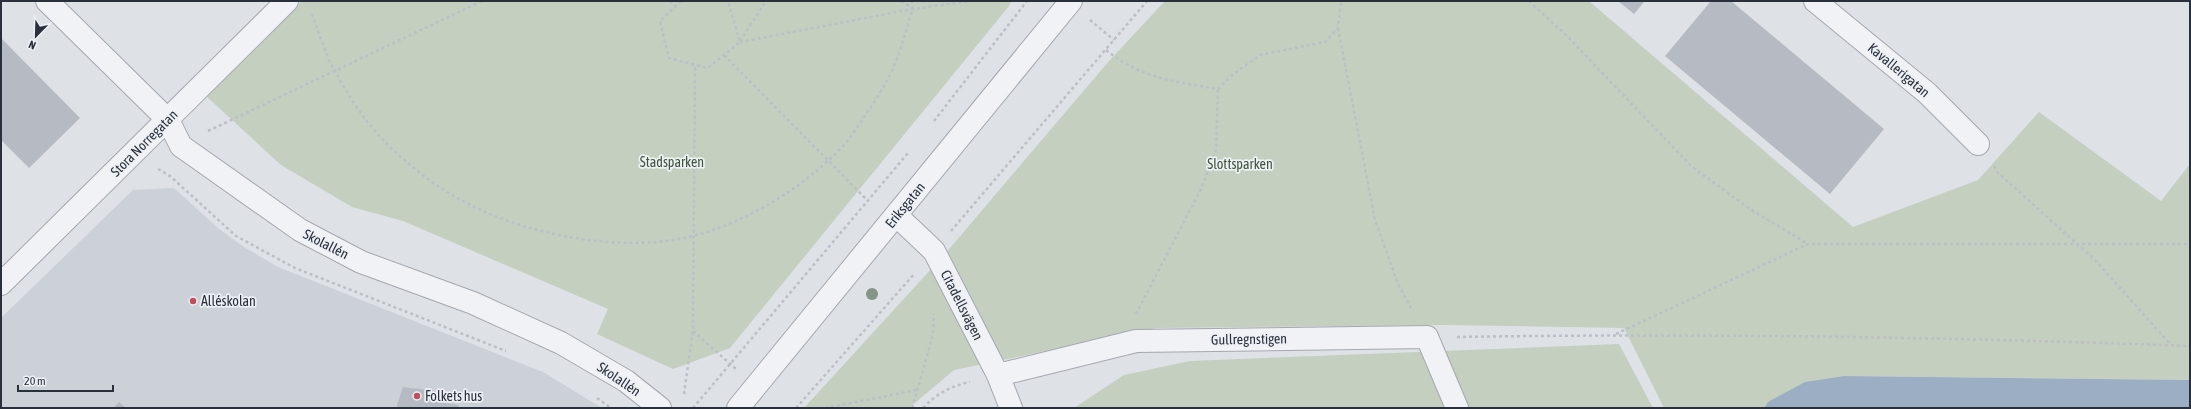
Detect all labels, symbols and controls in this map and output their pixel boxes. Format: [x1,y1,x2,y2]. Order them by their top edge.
north arrow [16,16,56,56]
text: N [27,38,37,52]
street label: Kavallerigatan [1865,40,1933,100]
street label: Stora Norregatan [107,106,181,180]
park label: Stadsparken [640,154,704,170]
park label: Slottsparken [1207,156,1273,172]
street label: Eriksgatan [882,179,928,231]
street label: Skolallén [301,226,351,262]
street label: Citadellsvägen [938,267,986,343]
place label: Alléskolan [201,293,256,309]
marker: Alléskolan [188,296,198,306]
street label: Gullregnstigen [1211,330,1287,348]
street label: Skolallén [594,359,644,399]
scale bar [18,367,113,393]
text: 20 m [24,374,46,388]
place label: Folkets hus [425,388,482,404]
marker: Folkets hus [412,391,422,401]

